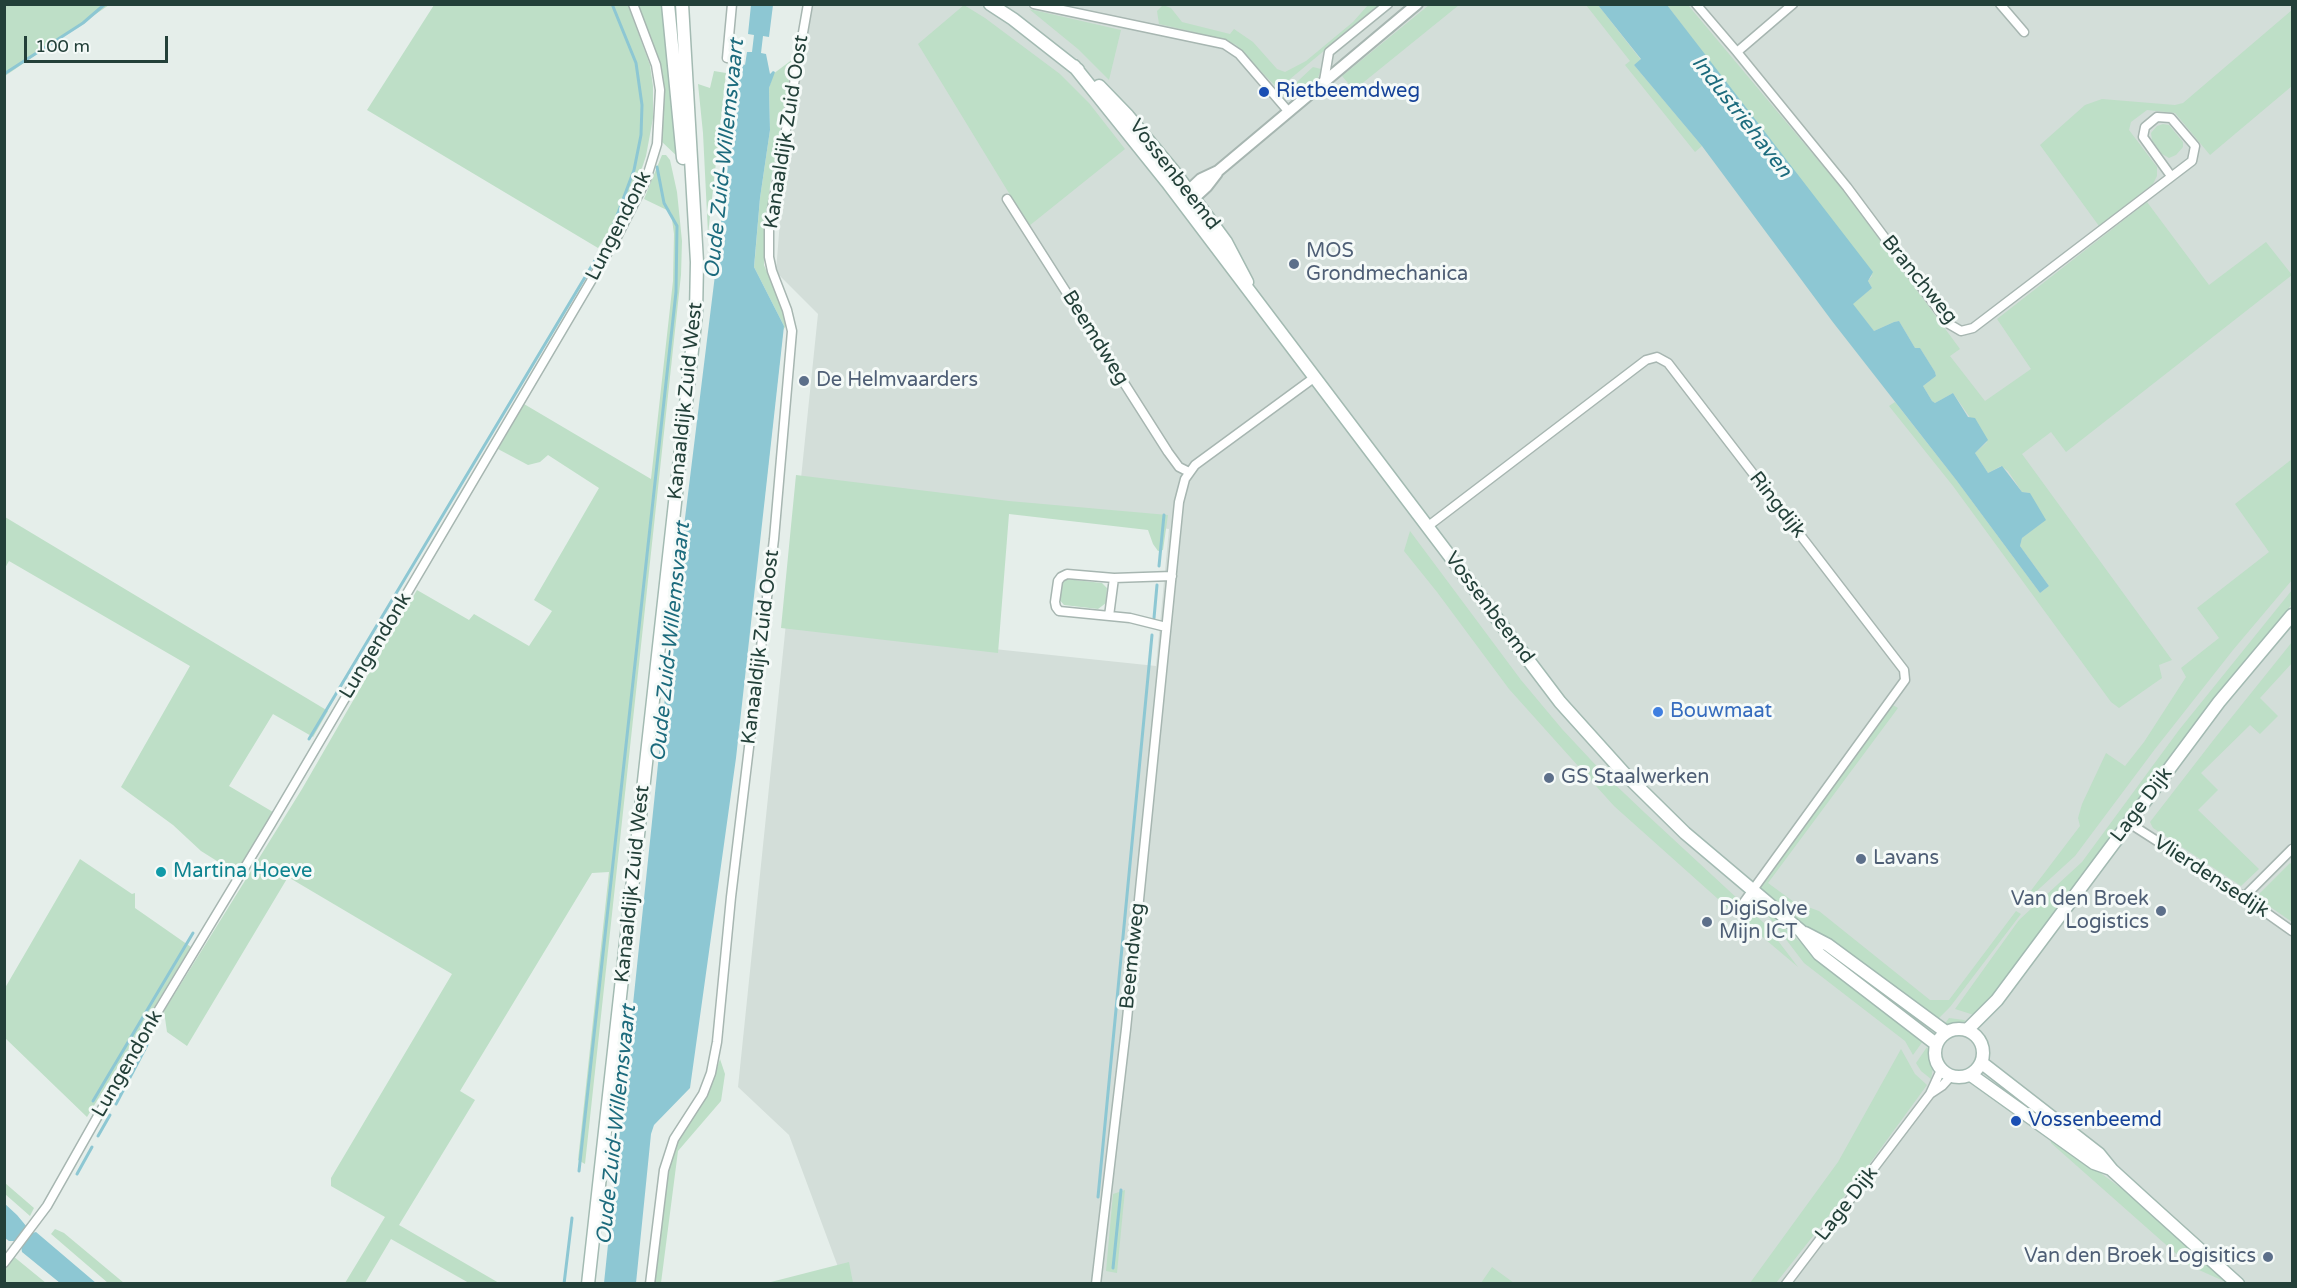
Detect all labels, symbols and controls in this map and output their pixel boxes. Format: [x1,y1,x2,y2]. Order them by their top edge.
scale bar [27,24,171,62]
street label: Kanaaldijk Zuid Oost [760,33,814,231]
text: 100 m [35,35,90,57]
water label: Oude Zuid-Willemsvaart [700,38,750,280]
water label: Industriehaven [1686,51,1796,183]
place label: Rietbeemdweg [1276,80,1420,104]
marker: Rietbeemdweg [1257,85,1271,99]
street label: Vossenbeemd [1123,115,1225,235]
street label: Lungendonk [581,167,657,285]
street label: Branchweg [1876,231,1962,329]
place label: MOS Grondmechanica [1306,240,1468,287]
marker: MOS Grondmechanica [1287,257,1301,271]
street label: Beemdweg [1056,286,1134,390]
street label: Kanaaldijk Zuid West [664,301,708,501]
place label: De Helmvaarders [816,369,978,393]
marker: De Helmvaarders [797,374,811,388]
street label: Ringdijk [1744,467,1810,543]
water label: Oude Zuid-Willemsvaart [646,521,696,763]
street label: Vossenbeemd [1439,547,1539,669]
street label: Kanaaldijk Zuid Oost [737,548,785,746]
street label: Lungendonk [335,588,417,704]
place label: Bouwmaat [1670,700,1772,724]
marker: Bouwmaat [1651,705,1665,719]
street label: Lage Dijk [2106,763,2178,847]
place label: GS Staalwerken [1561,766,1710,790]
marker: GS Staalwerken [1542,771,1556,785]
street label: Kanaaldijk Zuid West [611,784,655,984]
street label: Vlierdensedijk [2149,831,2273,923]
place label: Lavans [1873,847,1939,871]
marker: Lavans [1854,852,1868,866]
place label: Martina Hoeve [173,860,312,884]
marker: Martina Hoeve [154,865,168,879]
place label: Van den Broek Logistics [2011,888,2149,935]
place label: DigiSolve Mijn ICT [1719,898,1807,945]
street label: Beemdweg [1115,902,1151,1010]
marker: Van den Broek Logistics [2154,904,2168,918]
marker: DigiSolve Mijn ICT [1700,915,1714,929]
water label: Oude Zuid-Willemsvaart [592,1004,642,1246]
street label: Lungendonk [88,1006,168,1122]
place label: Vossenbeemd [2028,1109,2162,1133]
marker: Vossenbeemd [2009,1114,2023,1128]
street label: Lage Dijk [1811,1162,1883,1246]
place label: Van den Broek Logisitics [2024,1245,2256,1269]
marker: Van den Broek Logisitics [2261,1250,2275,1264]

